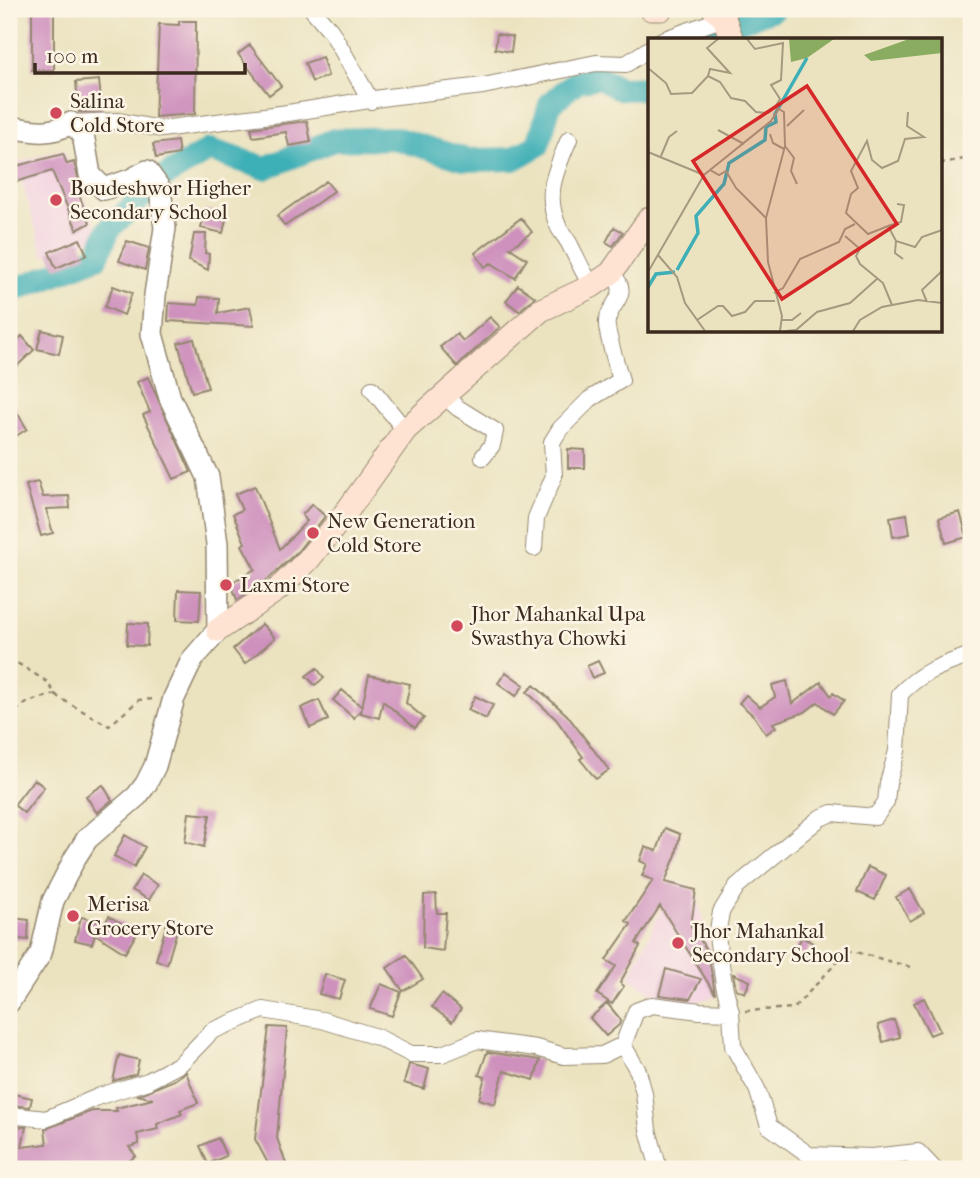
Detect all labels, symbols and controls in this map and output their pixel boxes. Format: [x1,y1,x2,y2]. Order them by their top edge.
scale bar [35,32,245,76]
inset map [648,38,942,332]
text: 100 m [46,44,99,68]
place label: Salina Cold Store [70,89,164,137]
marker: Salina Cold Store [48,105,64,121]
place label: Boudeshwor Higher Secondary School [70,176,251,224]
marker: Boudeshwor Higher Secondary School [48,192,64,208]
place label: New Generation Cold Store [327,509,476,557]
marker: New Generation Cold Store [305,525,321,541]
place label: Laxmi Store [240,573,350,597]
marker: Laxmi Store [218,577,234,593]
place label: Jhor Mahankal Upa Swasthya Chowki [469,602,646,650]
marker: Jhor Mahankal Upa Swasthya Chowki [449,618,465,634]
place label: Merisa Grocery Store [87,892,214,940]
marker: Merisa Grocery Store [65,908,81,924]
place label: Jhor Mahankal Secondary School [690,919,850,967]
marker: Jhor Mahankal Secondary School [670,935,686,951]

